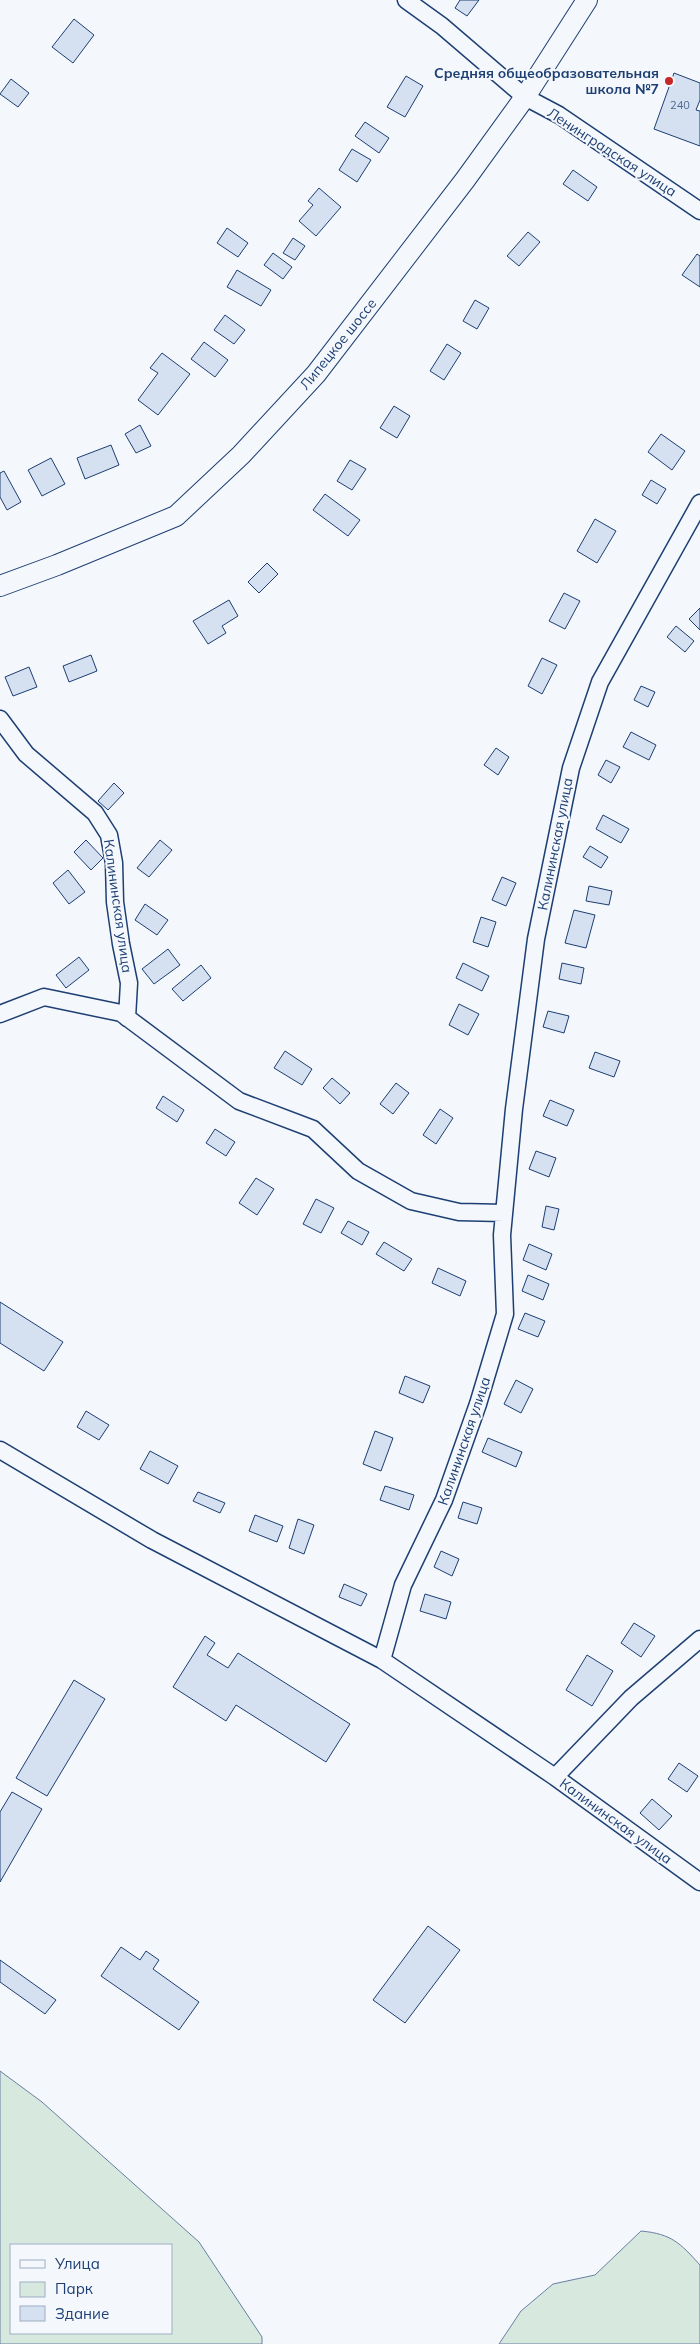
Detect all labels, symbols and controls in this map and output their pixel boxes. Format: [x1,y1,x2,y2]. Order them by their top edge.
place label: Средняя общеобразовательная школа №7 [434,64,659,98]
marker: Средняя общеобразовательная школа №7 [663,75,675,87]
house number: 240 [670,98,690,112]
street label: Ленинградская улица [544,103,680,201]
street label: Липецкое шоссе [296,295,380,393]
street label: Калининская улица [533,776,577,912]
street label: Калининская улица [100,838,136,974]
street label: Калининская улица [434,1374,494,1508]
street label: Калининская улица [556,1774,676,1868]
legend [10,2244,172,2334]
text: Улица [54,2254,100,2273]
text: Парк [55,2279,94,2298]
text: Здание [55,2304,109,2323]

